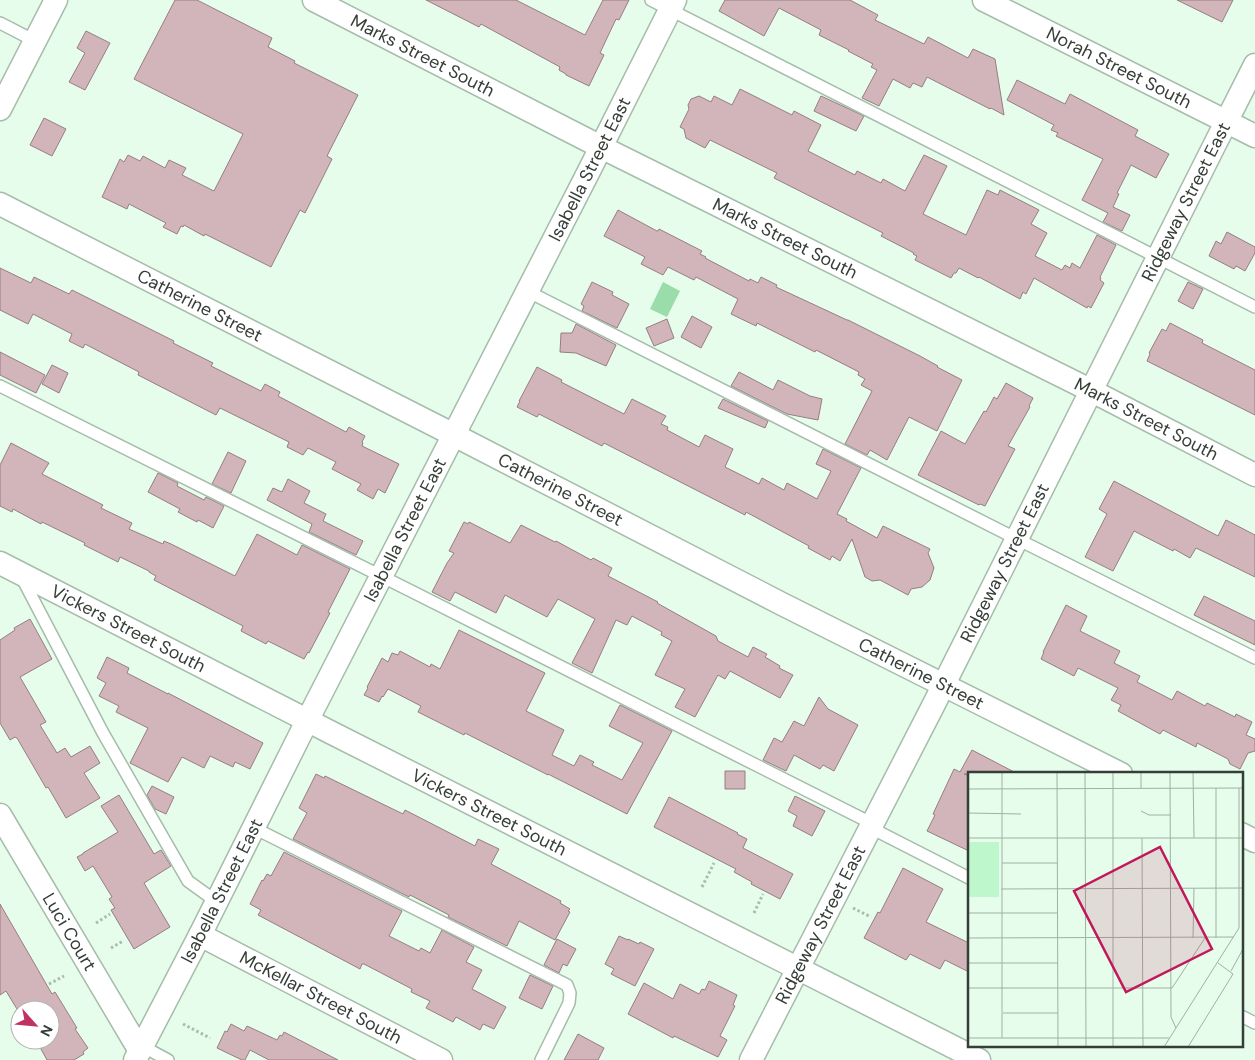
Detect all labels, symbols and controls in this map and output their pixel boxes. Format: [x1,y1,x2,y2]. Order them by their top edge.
street label: Marks Street South [346,9,499,102]
street label: Norah Street South [1042,21,1196,114]
street label: Isabella Street East [543,93,636,246]
street label: Ridgeway Street East [1136,118,1236,286]
street label: Marks Street South [709,192,861,285]
street label: Catherine Street [133,264,266,347]
street label: Marks Street South [1070,372,1223,466]
street label: Catherine Street [494,448,627,532]
street label: Isabella Street East [358,454,452,606]
street label: Ridgeway Street East [955,479,1055,647]
street label: Vickers Street South [47,579,210,678]
street label: Catherine Street [854,632,988,715]
street label: Vickers Street South [408,763,571,862]
inset map [968,772,1242,1048]
street label: Isabella Street East [175,815,268,967]
street label: Ridgeway Street East [770,841,871,1008]
street label: Luci Court [37,888,102,975]
street label: McKellar Street South [235,946,406,1050]
north arrow [10,1000,60,1050]
text: N [36,1022,57,1040]

